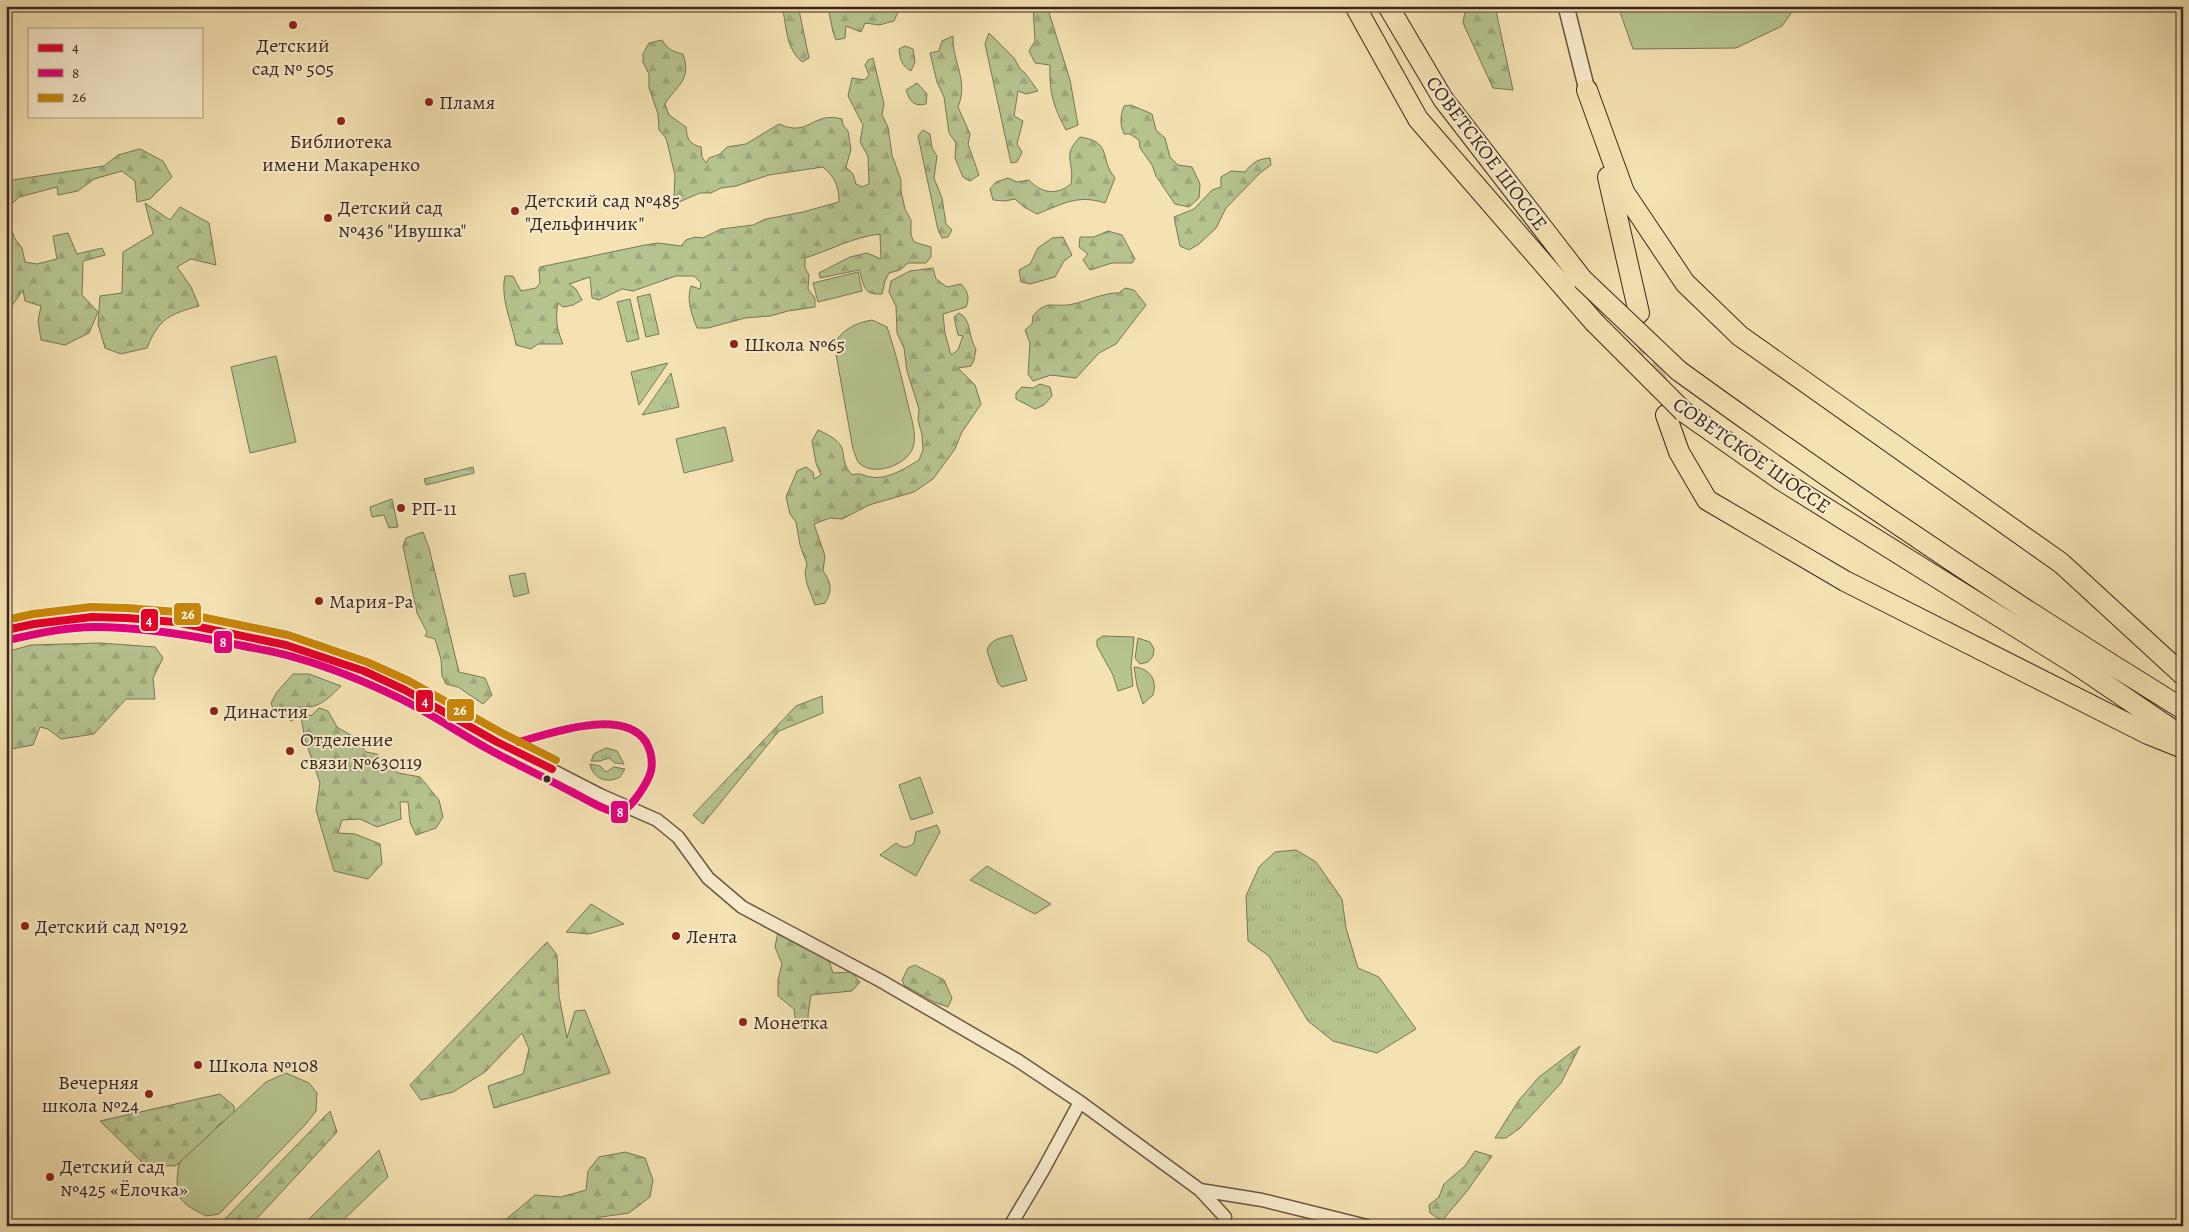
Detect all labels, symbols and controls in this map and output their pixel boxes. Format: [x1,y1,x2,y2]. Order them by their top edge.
marker: Детский сад № 505 [287,19,299,31]
legend [28,28,202,118]
place label: Детский сад № 505 [252,32,334,82]
text: 4 [72,37,79,57]
text: 8 [72,63,79,83]
street label: СОВЕТСКОЕ ШОССЕ [1420,71,1554,236]
text: 26 [72,87,86,107]
place label: Пламя [439,89,495,116]
marker: Пламя [423,96,435,108]
marker: Библиотека имени Макаренко [335,115,347,127]
place label: Библиотека имени Макаренко [262,128,420,178]
place label: Детский сад №485 "Дельфинчик" [525,187,680,237]
place label: Детский сад №436 "Ивушка" [338,194,467,244]
marker: Детский сад №485 "Дельфинчик" [509,205,521,217]
marker: Детский сад №436 "Ивушка" [322,212,334,224]
place label: Школа №65 [744,331,845,358]
marker: Школа №65 [728,338,740,350]
street label: СОВЕТСКОЕ ШОССЕ [1667,391,1836,520]
place label: РП-11 [411,495,457,522]
marker: РП-11 [395,502,407,514]
place label: Мария-Ра [329,588,414,615]
marker: Мария-Ра [313,595,325,607]
line badge: 26 [173,602,202,626]
text: 26 [181,605,195,624]
line badge: 4 [140,608,159,632]
text: 4 [146,611,153,630]
line badge: 8 [213,630,233,654]
text: 8 [220,633,227,652]
line badge: 4 [415,689,434,713]
text: 4 [422,692,429,711]
place label: Династия [224,698,308,725]
line badge: 26 [446,698,475,722]
text: 26 [453,701,467,720]
marker: Династия [208,705,220,717]
place label: Отделение связи №630119 [300,726,422,776]
marker: Отделение связи №630119 [284,745,296,757]
unlabelled marker [542,774,552,784]
line badge: 8 [610,800,629,824]
text: 8 [617,803,624,822]
place label: Детский сад №192 [35,913,189,940]
marker: Детский сад №192 [19,920,31,932]
place label: Лента [686,923,738,950]
marker: Лента [670,930,682,942]
place label: Монетка [753,1009,829,1036]
marker: Монетка [737,1016,749,1028]
place label: Школа №108 [208,1052,319,1079]
marker: Школа №108 [192,1059,204,1071]
place label: Вечерняя школа №24 [42,1069,139,1119]
marker: Вечерняя школа №24 [143,1088,155,1100]
place label: Детский сад №425 «Ёлочка» [60,1153,188,1203]
marker: Детский сад №425 «Ёлочка» [44,1171,56,1183]

